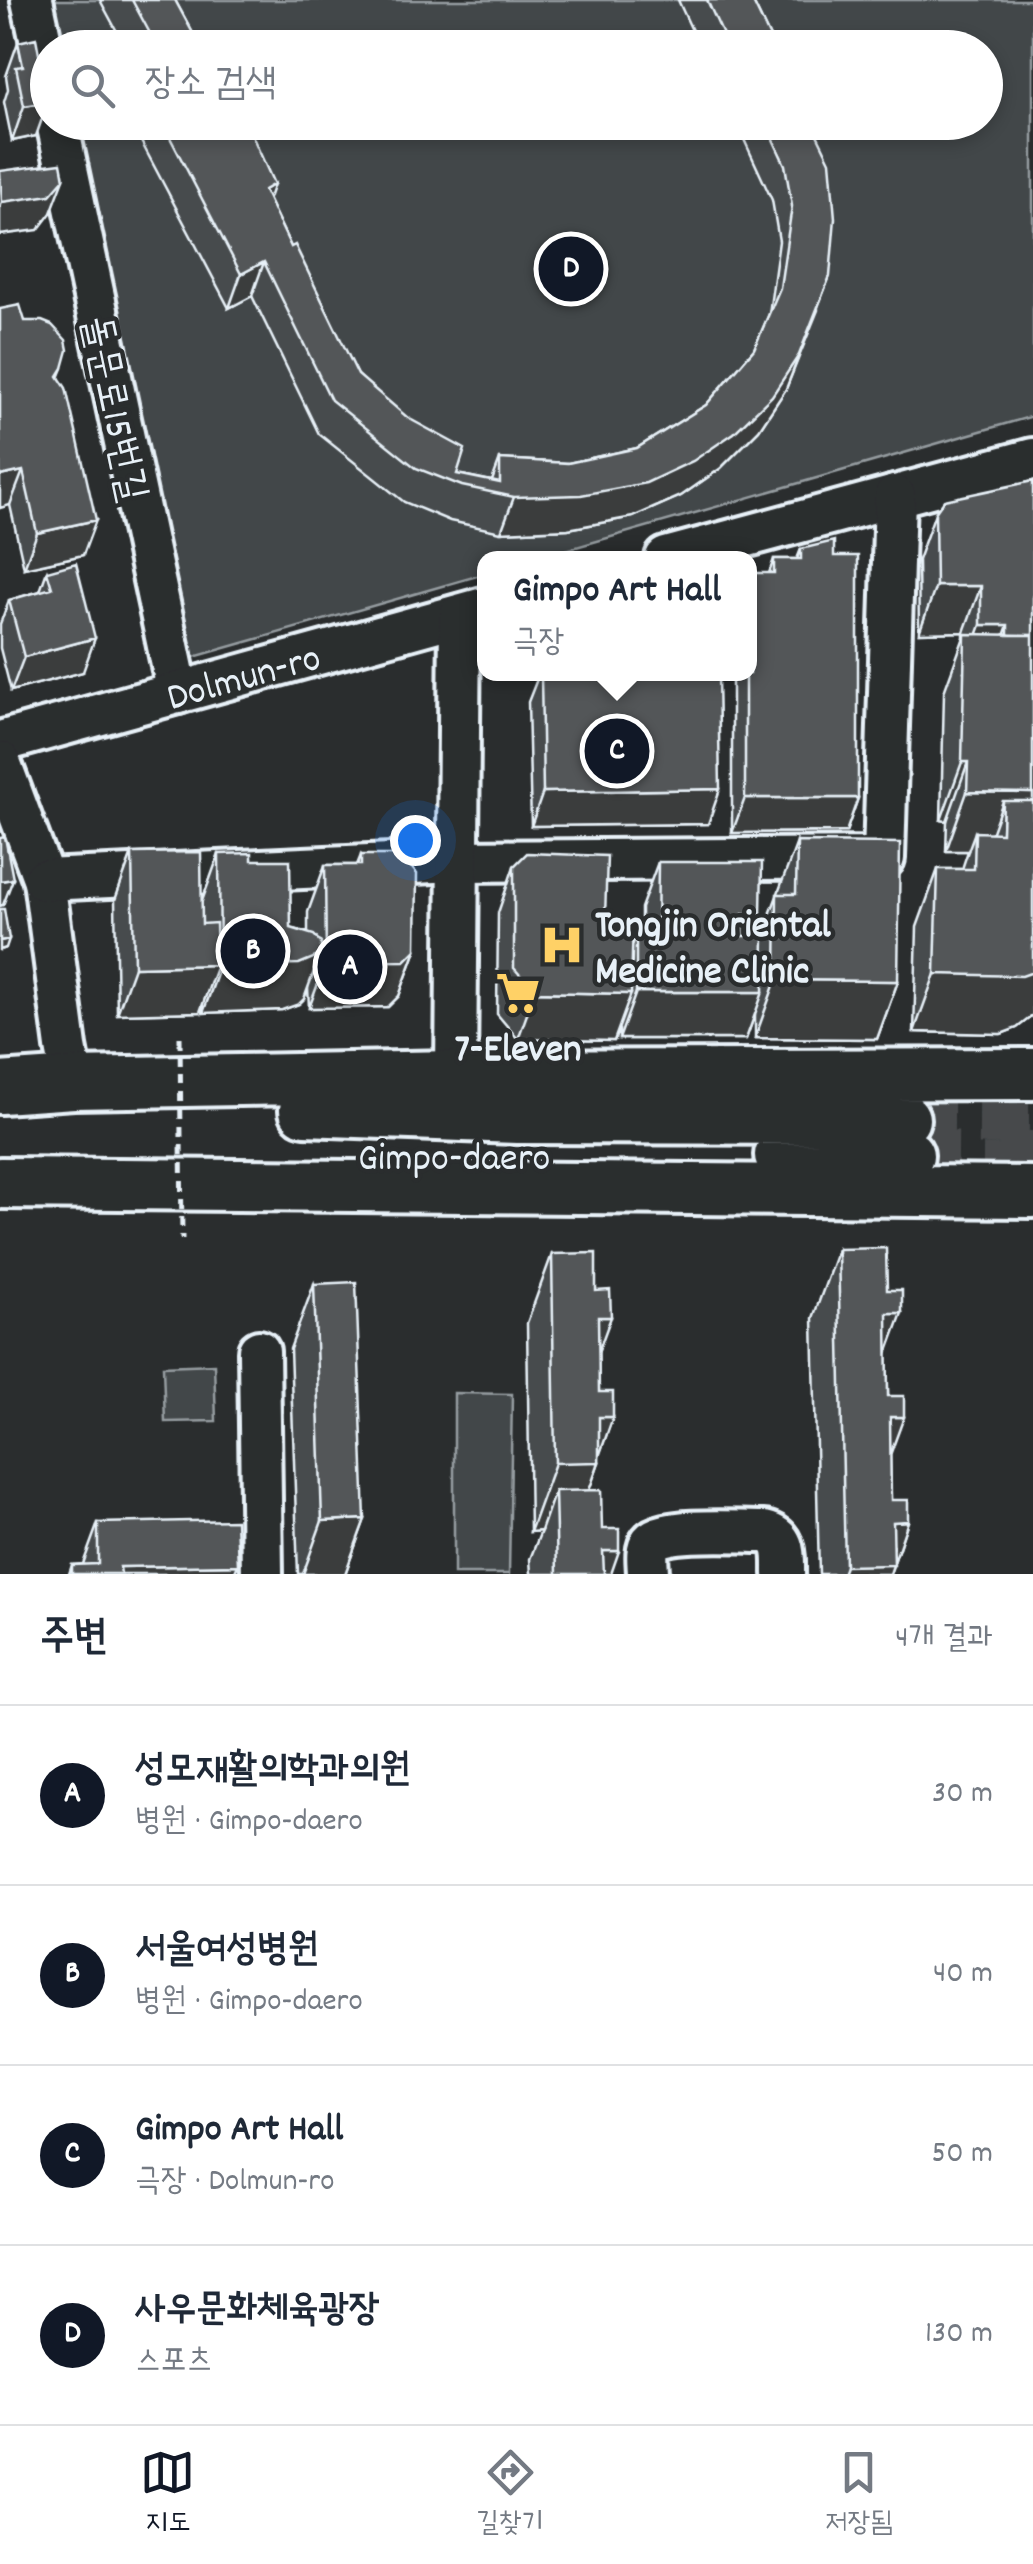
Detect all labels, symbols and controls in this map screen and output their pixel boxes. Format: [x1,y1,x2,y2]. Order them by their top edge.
search box [30,30,1003,140]
icon: search [65,58,120,113]
text: 장소 검색 [145,58,276,113]
pin: D [538,232,604,306]
street label: 돌문로15번길 [63,311,158,507]
popup [477,551,757,681]
text: Gimpo Art Hall [513,565,721,620]
text: 극장 [513,621,564,667]
street label: Dolmun-ro [161,633,328,730]
pin: C [584,714,650,788]
your location [390,815,441,866]
place label: Tongjin Oriental Medicine Clinic [595,900,831,1003]
pin: B [220,914,286,988]
hospital icon: Tongjin Oriental Medicine Clinic [538,921,586,969]
pin: A [318,930,382,1004]
supermarket icon: 7-Eleven [494,969,542,1017]
place label: 7-Eleven [454,1024,582,1081]
street label: Gimpo-daero [358,1133,550,1190]
text: 주변 [40,1610,108,1670]
text: 4개 결과 [895,1617,993,1663]
text: 성모재활의학과의원 [135,1744,410,1799]
text: A [64,1772,81,1818]
text: 30 m [932,1772,993,1818]
text: 병원 · Gimpo-daero [135,1800,363,1846]
text: 서울여성병원 [135,1924,318,1979]
text: B [65,1952,80,1998]
text: 40 m [933,1952,993,1998]
text: 병원 · Gimpo-daero [135,1980,363,2026]
text: Gimpo Art Hall [135,2104,343,2159]
text: C [65,2132,80,2178]
text: 50 m [931,2132,993,2178]
text: 극장 · Dolmun-ro [135,2160,334,2206]
text: 사우문화체육광장 [135,2284,380,2339]
text: D [64,2312,81,2358]
text: 130 m [925,2312,993,2358]
text: 스포츠 [135,2340,212,2386]
tab: 지도 [140,2445,195,2545]
tab: 길찾기 [476,2445,544,2545]
tab: 저장됨 [825,2445,893,2545]

